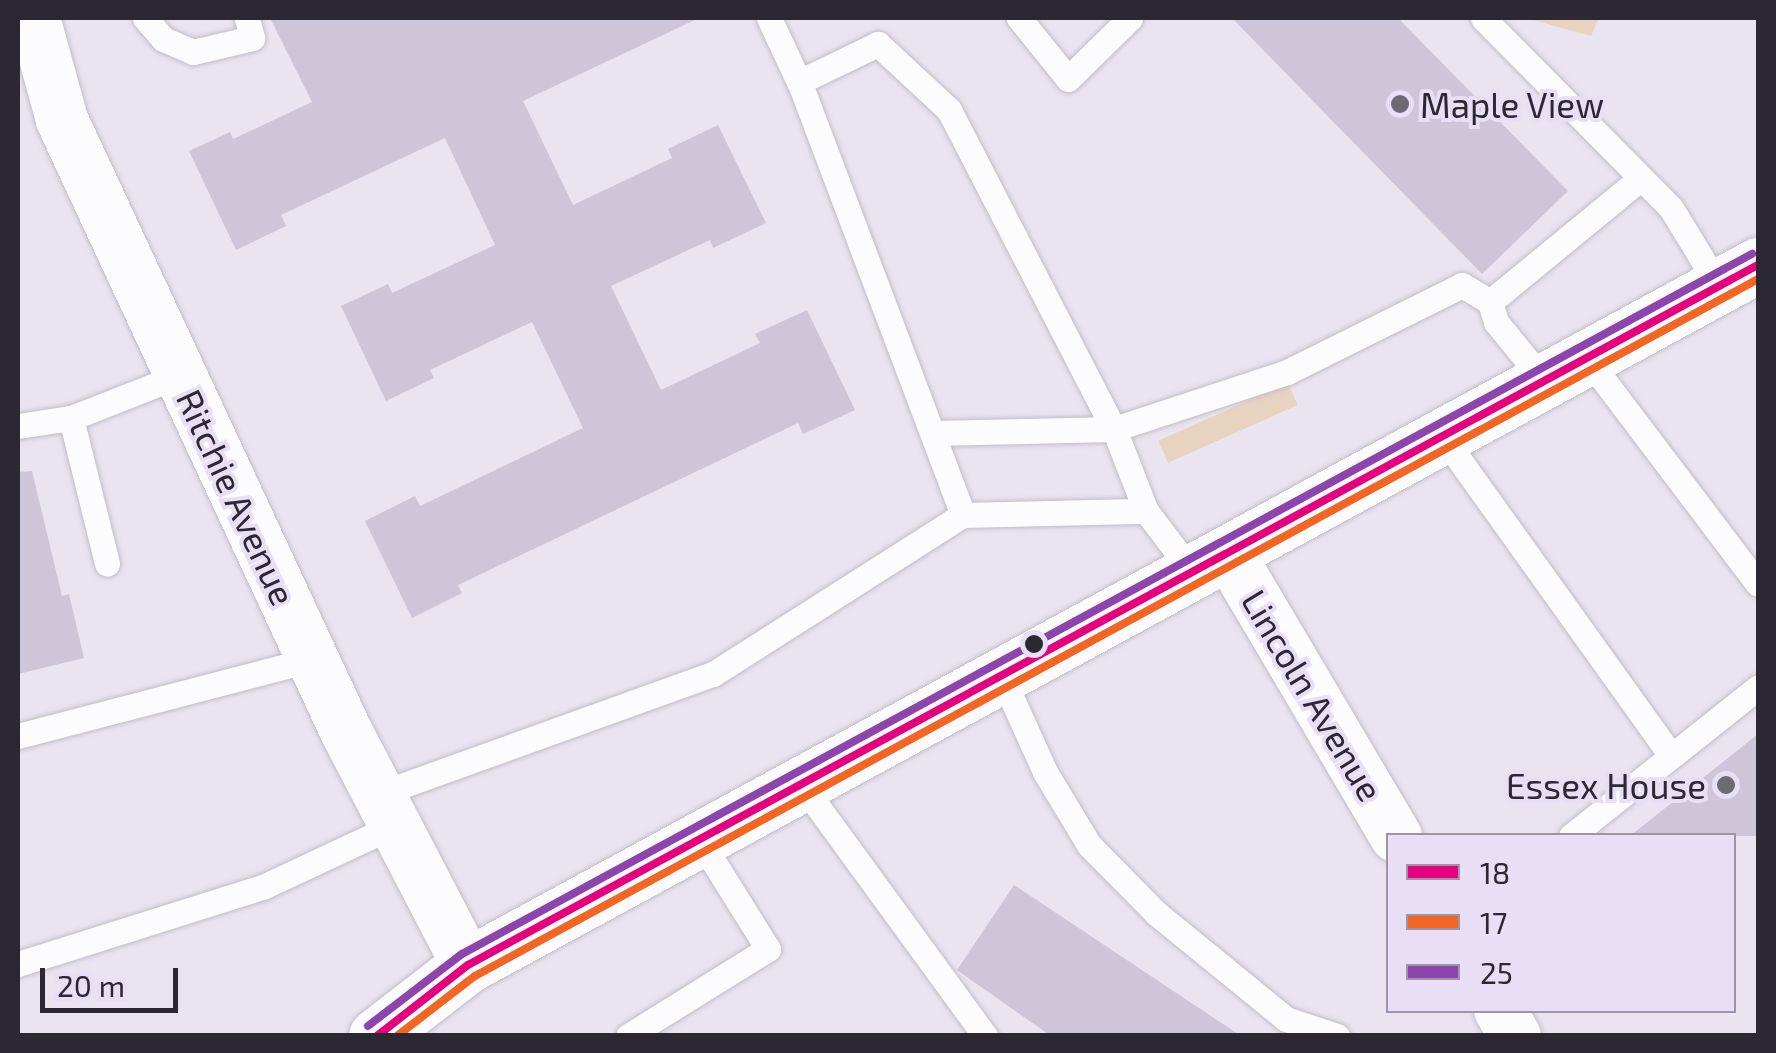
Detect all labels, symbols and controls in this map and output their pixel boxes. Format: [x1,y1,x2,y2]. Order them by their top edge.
place label: Maple View [1420,83,1605,125]
marker: Maple View [1389,93,1411,115]
street label: Ritchie Avenue [169,382,305,612]
street label: Lincoln Avenue [1233,582,1393,808]
unlabelled marker [1024,634,1044,654]
place label: Essex House [1506,764,1706,806]
marker: Essex House [1715,774,1737,796]
legend [1386,833,1736,1013]
text: 18 [1480,854,1510,890]
text: 17 [1480,904,1507,940]
scale bar [45,948,182,1010]
text: 25 [1480,954,1513,990]
text: 20 m [57,967,125,1003]

